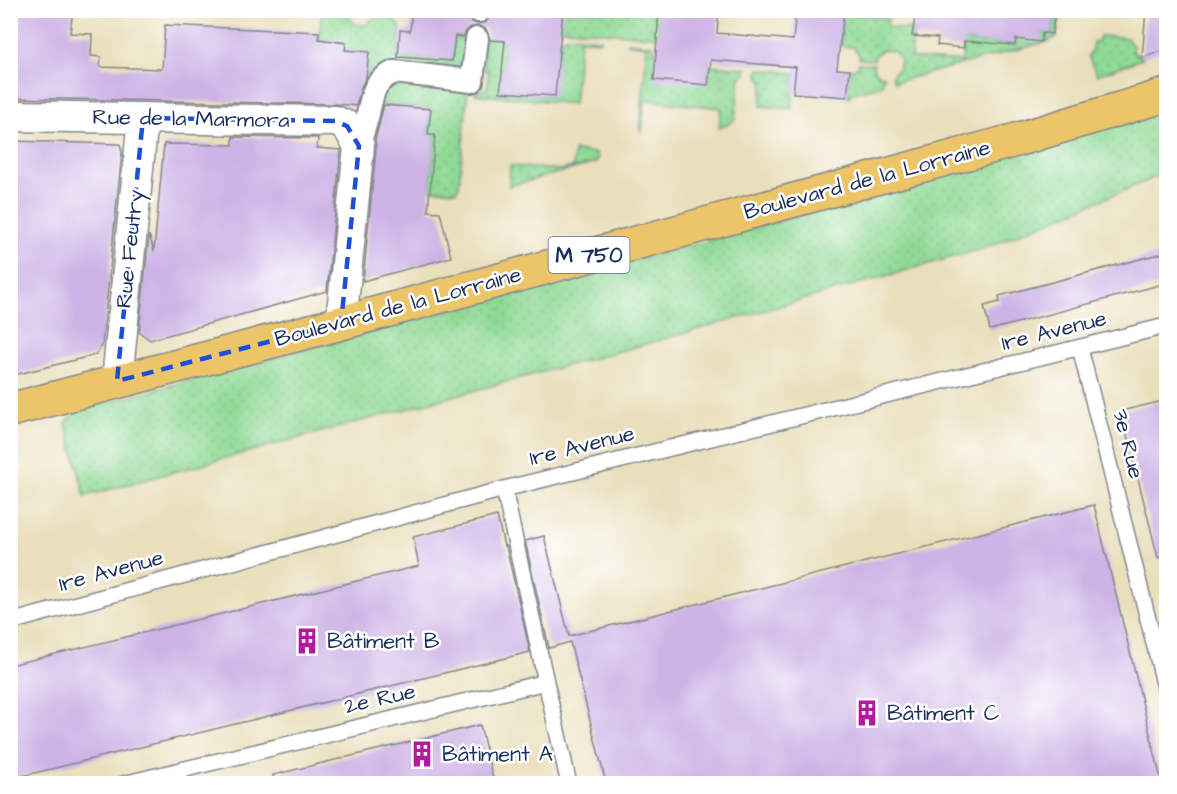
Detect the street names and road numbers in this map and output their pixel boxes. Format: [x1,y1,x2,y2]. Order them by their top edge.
street label: Rue de la Marmora [92,102,290,136]
street label: Boulevard de la Lorraine [740,132,994,228]
street label: Rue Feutry [108,188,153,310]
road number: M 750 [548,237,630,273]
street label: Boulevard de la Lorraine [271,259,525,355]
street label: 1re Avenue [998,303,1110,359]
street label: 3e Rue [1104,406,1152,482]
street label: 1re Avenue [526,418,638,474]
street label: 1re Avenue [55,542,167,600]
street label: 2e Rue [341,676,419,722]

